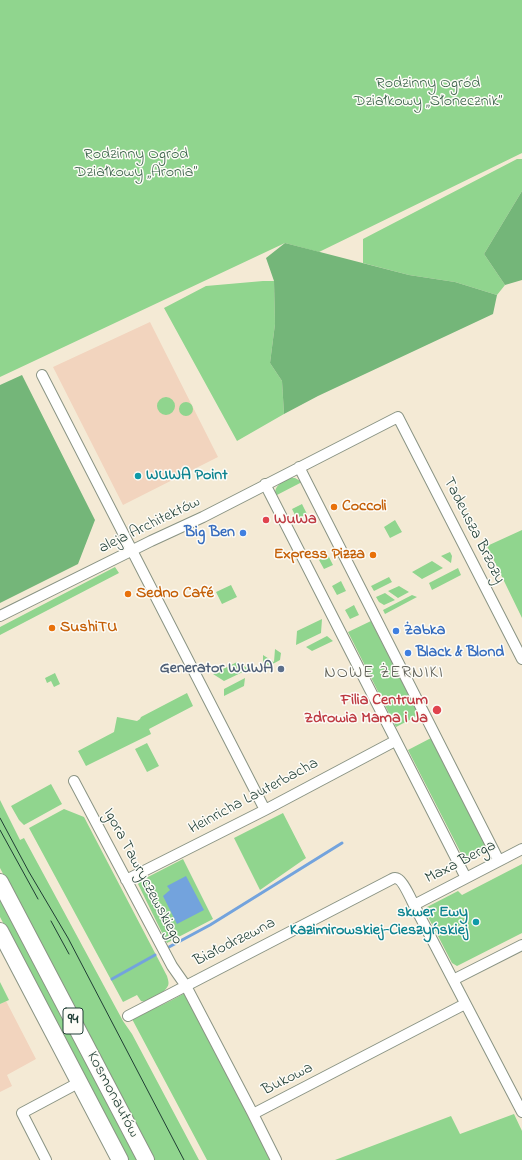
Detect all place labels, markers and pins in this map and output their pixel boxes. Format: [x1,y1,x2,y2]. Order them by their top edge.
place label: WUWA Point [146,466,228,486]
marker: WUWA Point [133,471,143,481]
place label: Coccoli [342,497,387,517]
marker: Coccoli [329,502,339,512]
place label: WuWa [274,510,317,530]
marker: WuWa [261,515,271,525]
place label: Big Ben [184,523,235,543]
marker: Big Ben [238,528,248,538]
place label: Express Pizza [274,545,365,565]
marker: Express Pizza [368,550,378,560]
place label: Sedno Café [136,584,214,604]
marker: Sedno Café [123,589,133,599]
place label: SushiTU [60,618,117,638]
place label: Żabka [404,621,445,641]
marker: SushiTU [47,623,57,633]
marker: Żabka [391,626,401,636]
place label: Black & Blond [416,643,504,663]
marker: Black & Blond [403,648,413,658]
place label: Generator WUWA [160,659,273,679]
marker: Generator WUWA [276,664,286,674]
place label: Filia Centrum Zdrowia Mama i Ja [304,691,428,729]
marker: Filia Centrum Zdrowia Mama i Ja [431,704,443,716]
place label: skwer Ewy Kazimirowskiej-Cieszyńskiej [290,903,468,941]
marker: skwer Ewy Kazimirowskiej-Cieszyńskiej [471,917,481,927]

